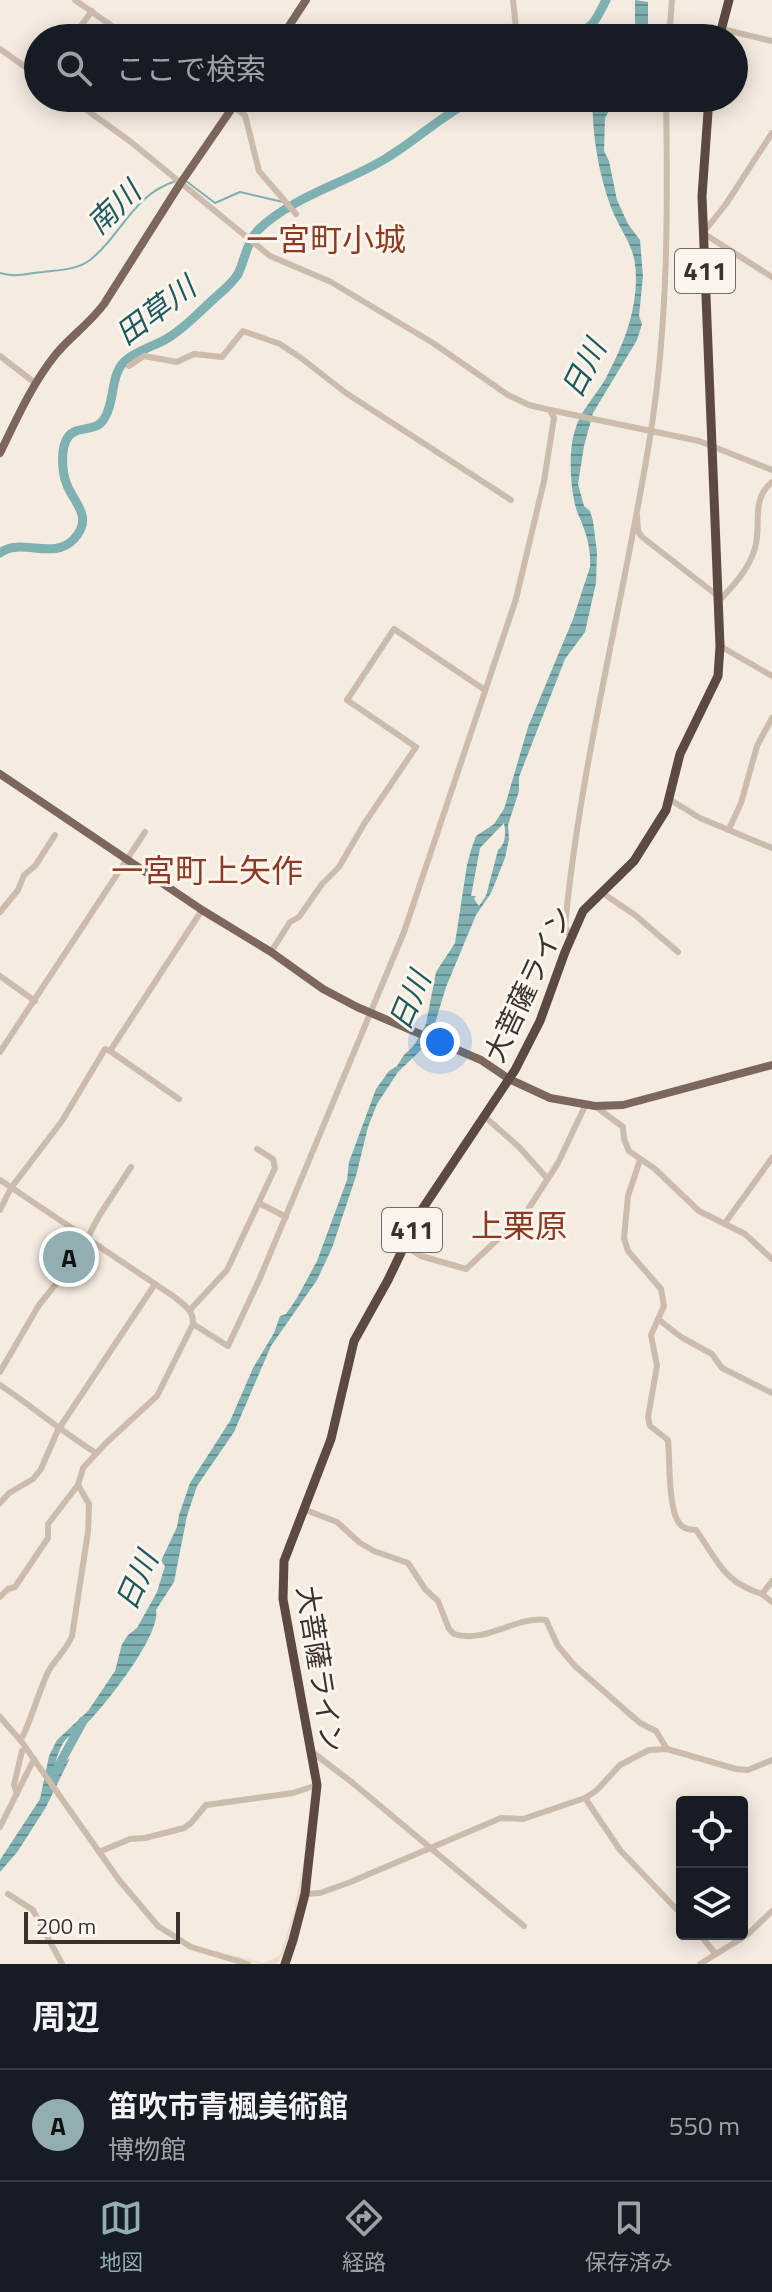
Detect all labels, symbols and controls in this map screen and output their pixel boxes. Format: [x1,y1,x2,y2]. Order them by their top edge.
search box [24,24,748,112]
icon: search [52,46,96,90]
text: ここで検索 [116,46,266,92]
water label: 南川 [76,168,153,245]
district label: 一宮町小城 [246,215,406,263]
road number: 411 [675,249,735,293]
water label: 田草川 [106,263,208,356]
water label: 日川 [549,329,619,406]
district label: 一宮町上矢作 [111,846,303,894]
street label: 大菩薩ライン [473,899,583,1069]
water label: 日川 [376,961,443,1037]
your location [420,1022,460,1062]
district label: 上栗原 [471,1201,567,1249]
road number: 411 [382,1208,442,1252]
pin: A [43,1227,95,1287]
water label: 日川 [103,1541,171,1617]
street label: 大菩薩ライン [286,1583,355,1755]
map controls [676,1796,748,1940]
button: locate [676,1796,748,1868]
button: layers [676,1868,748,1940]
scale bar [24,1908,180,1944]
text: 200 m [36,1909,96,1943]
text: 周辺 [32,1990,100,2042]
text: 笛吹市青楓美術館 [108,2083,348,2129]
text: A [50,2106,66,2145]
text: 550 m [669,2106,740,2145]
text: 博物館 [108,2130,186,2169]
tab: 地図 [99,2196,143,2279]
tab: 経路 [342,2196,386,2279]
tab: 保存済み [585,2196,673,2279]

